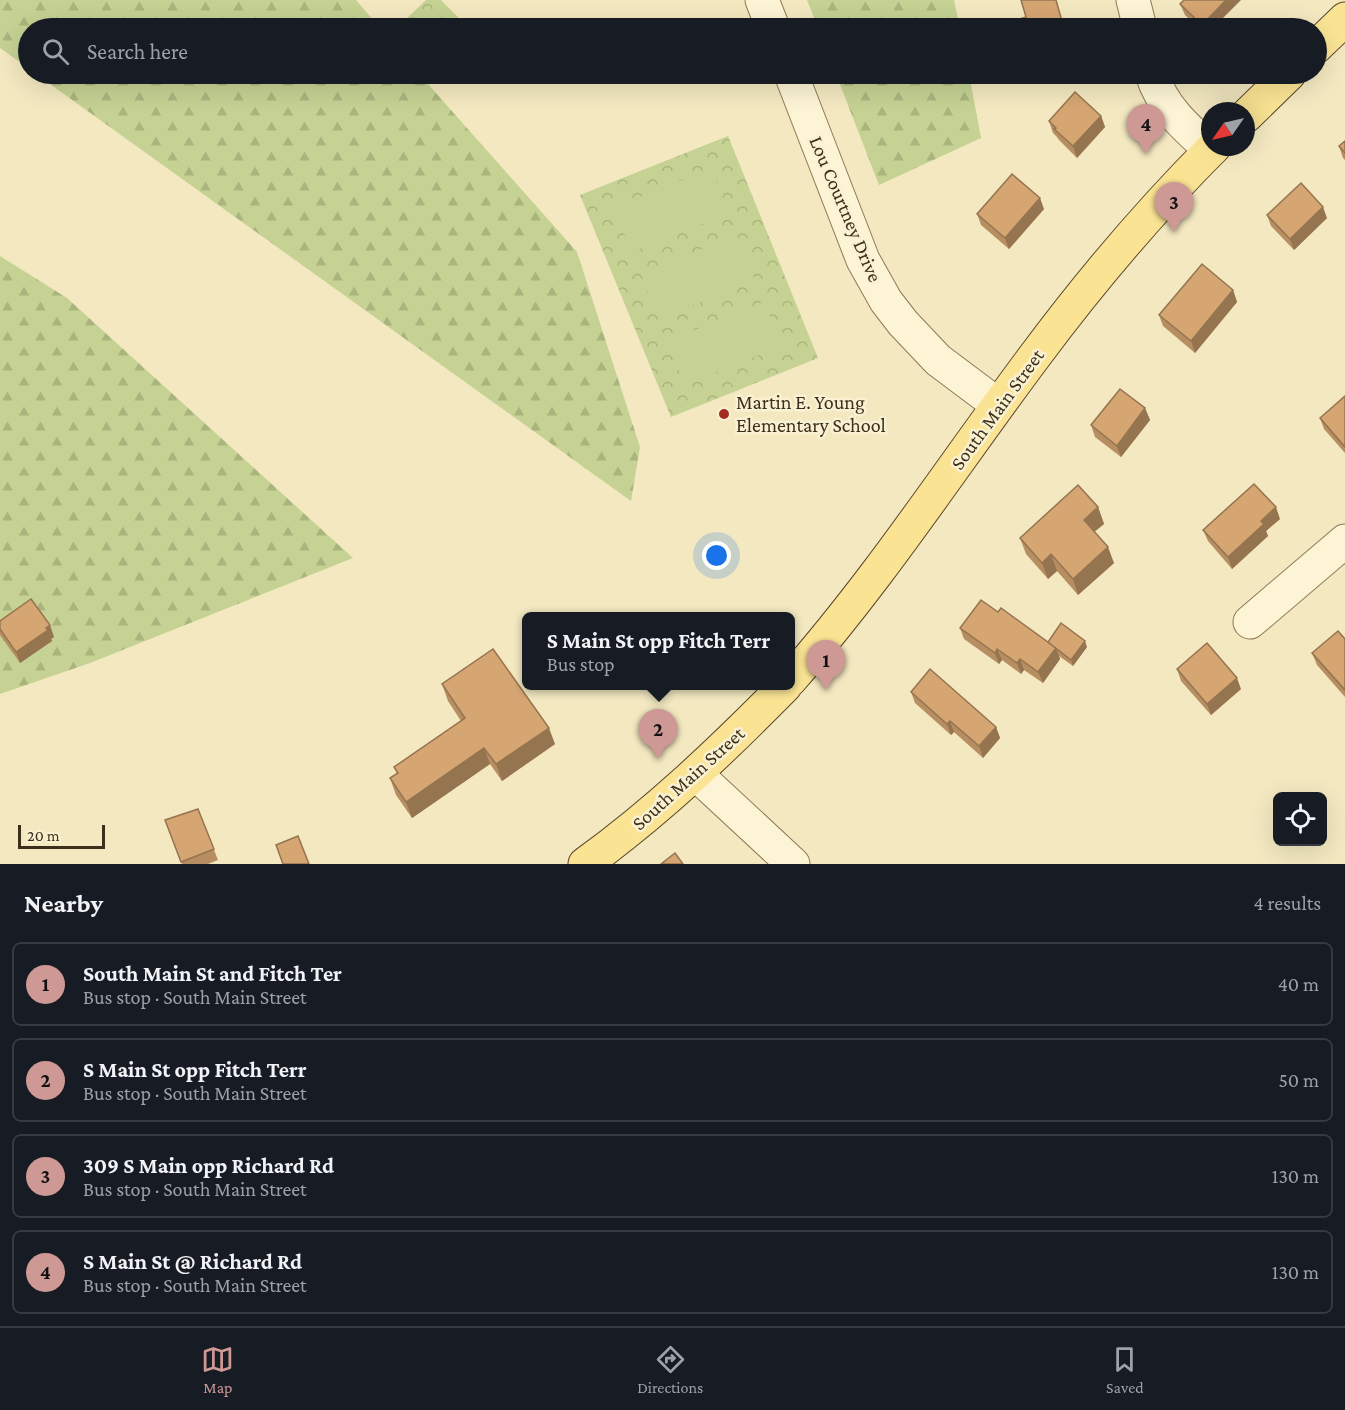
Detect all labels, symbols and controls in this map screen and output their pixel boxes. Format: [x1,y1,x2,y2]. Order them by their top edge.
search box [18,18,1327,84]
icon: search [39,35,72,68]
text: Search here [87,39,188,64]
north arrow [1201,102,1255,156]
pin: 4 [1126,104,1166,154]
street label: Lou Courtney Drive [804,133,887,286]
pin: 3 [1154,182,1194,232]
street label: South Main Street [946,344,1048,473]
place label: Martin E. Young Elementary School [736,391,886,437]
marker: Martin E. Young Elementary School [717,407,731,421]
your location [702,541,731,570]
popup [522,612,795,690]
text: S Main St opp Fitch Terr [547,628,770,653]
pin: 1 [806,640,846,690]
text: Bus stop [547,653,615,675]
pin: 2 [638,710,678,759]
street label: South Main Street [627,722,749,834]
map controls [1273,792,1327,846]
button: locate [1273,792,1327,846]
scale bar [18,822,105,850]
text: 20 m [27,827,60,844]
text: Nearby [24,889,103,918]
text: 4 results [1254,892,1321,914]
text: South Main St and Fitch Ter [83,961,342,986]
text: 1 [42,973,49,995]
text: 40 m [1278,973,1319,995]
text: Bus stop · South Main Street [83,986,307,1008]
text: S Main St opp Fitch Terr [83,1057,307,1082]
text: 2 [40,1069,51,1091]
text: 50 m [1278,1069,1319,1091]
text: Bus stop · South Main Street [83,1082,307,1104]
text: 309 S Main opp Richard Rd [83,1153,334,1178]
text: 3 [41,1165,50,1187]
text: 130 m [1272,1165,1319,1187]
text: Bus stop · South Main Street [83,1178,307,1200]
text: S Main St @ Richard Rd [83,1249,302,1274]
text: 4 [40,1261,51,1283]
text: 130 m [1272,1261,1319,1283]
text: Bus stop · South Main Street [83,1274,307,1296]
tab: Map [201,1343,234,1396]
tab: Directions [637,1343,703,1396]
tab: Saved [1106,1343,1144,1396]

